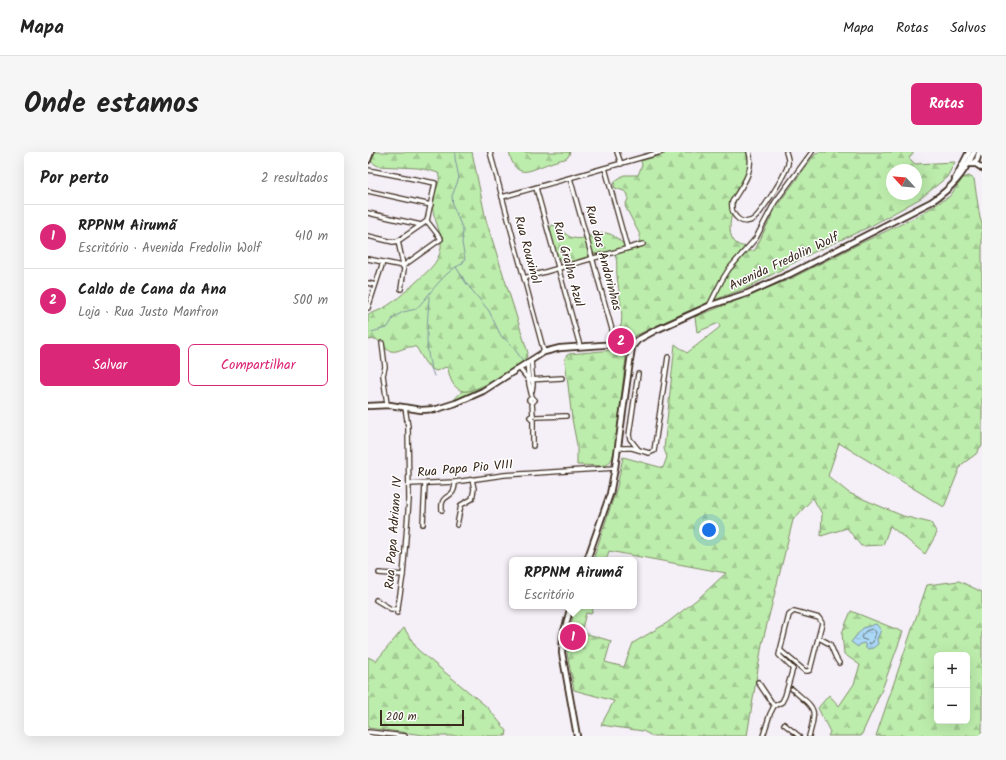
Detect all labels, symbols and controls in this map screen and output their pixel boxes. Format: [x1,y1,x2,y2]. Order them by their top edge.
text: Mapa [20,13,64,43]
text: Mapa [843,17,874,39]
text: Rotas [896,17,928,39]
text: Salvos [950,17,986,39]
text: Onde estamos [24,82,199,127]
button: Rotas [911,83,982,125]
north arrow [886,164,922,200]
text: Por perto [40,165,109,192]
text: 2 resultados [261,168,328,189]
street label: Rua das Andorinhas [579,203,627,314]
text: RPPNM Airumã [78,214,176,238]
street label: Rua Rouxinol [508,214,546,286]
street label: Rua Gralha Azul [546,219,590,309]
text: 1 [51,226,55,247]
text: 410 m [295,226,328,247]
street label: Avenida Fredolin Wolf [726,227,843,297]
text: Escritório · Avenida Fredolin Wolf [78,238,261,259]
text: Caldo de Cana da Ana [78,278,226,302]
text: 2 [49,290,57,311]
text: 500 m [292,290,328,311]
text: Loja · Rua Justo Manfron [78,302,218,323]
pin: 2 [608,326,634,356]
button: Salvar [40,344,180,386]
button: Compartilhar [188,344,328,386]
street label: Rua Papa Pio VIII [416,454,514,484]
street label: Rua Papa Adriano IV [380,475,408,590]
your location [699,520,719,540]
popup [509,557,637,609]
text: RPPNM Airumã [524,561,622,585]
text: Escritório [524,585,574,606]
pin: 1 [560,622,586,652]
map controls [934,652,970,724]
button: + [934,652,970,688]
button: − [934,688,970,724]
scale bar [380,708,464,727]
text: 200 m [386,708,417,726]

